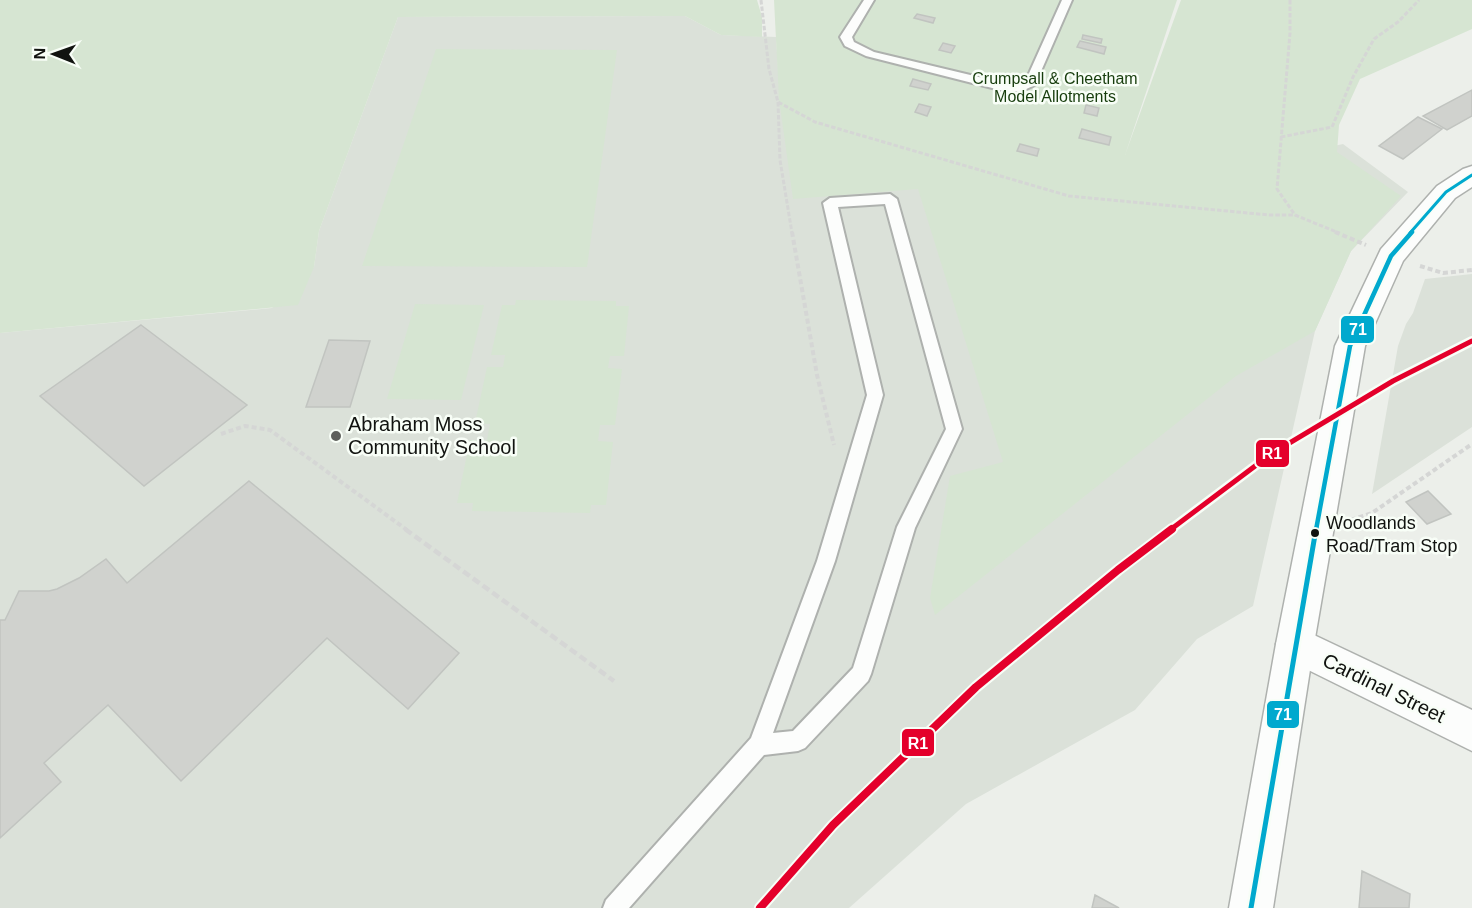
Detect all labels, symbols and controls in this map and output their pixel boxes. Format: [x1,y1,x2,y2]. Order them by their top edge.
north arrow [24,24,84,84]
text: N [31,48,48,60]
park label: Crumpsall & Cheetham Model Allotments [972,70,1138,105]
line badge: 71 [1340,315,1375,344]
text: 71 [1349,321,1367,338]
place label: Abraham Moss Community School [348,413,516,458]
marker: Abraham Moss Community School [329,429,343,443]
line badge: R1 [1255,439,1290,468]
text: R1 [1262,445,1282,462]
place label: Woodlands Road/Tram Stop [1326,513,1457,556]
marker: Woodlands Road/Tram Stop [1309,527,1321,539]
street label: Cardinal Street [1319,649,1449,727]
line badge: 71 [1266,700,1300,729]
text: 71 [1274,706,1292,723]
line badge: R1 [901,728,935,757]
text: R1 [908,735,928,752]

